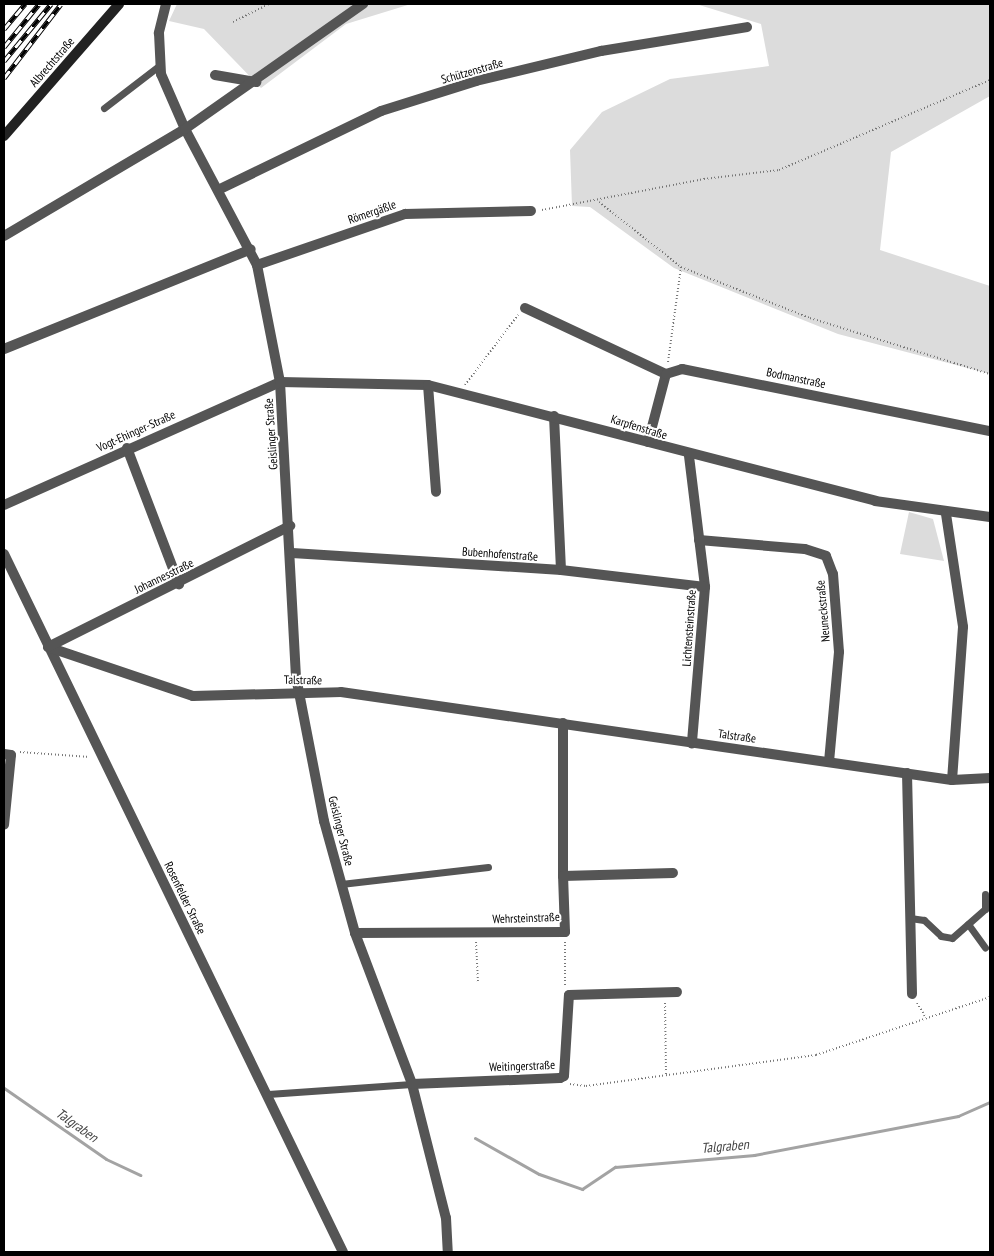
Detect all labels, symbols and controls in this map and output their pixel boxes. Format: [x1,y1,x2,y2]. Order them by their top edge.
street label: Albrechtstraße [27,34,77,90]
street label: Schützenstraße [439,55,505,87]
street label: Römergäßle [346,197,398,227]
street label: Bodmanstraße [765,365,827,391]
street label: Geislinger Straße [261,398,281,470]
street label: Vogt-Ehinger-Straße [95,407,177,455]
street label: Karpfenstraße [609,412,669,442]
street label: Bubenhofenstraße [462,544,538,564]
street label: Johannesstraße [132,556,196,596]
street label: Neuneckstraße [813,580,833,642]
street label: Lichtensteinstraße [679,589,699,667]
street label: Talstraße [284,672,322,688]
street label: Talstraße [717,726,757,746]
street label: Geislinger Straße [325,795,357,867]
street label: Rosenfelder Straße [161,859,209,937]
street label: Wehrsteinstraße [492,910,560,926]
street label: Weitingerstraße [489,1058,555,1074]
water label: Talgraben [53,1105,101,1145]
water label: Talgraben [701,1136,749,1156]

